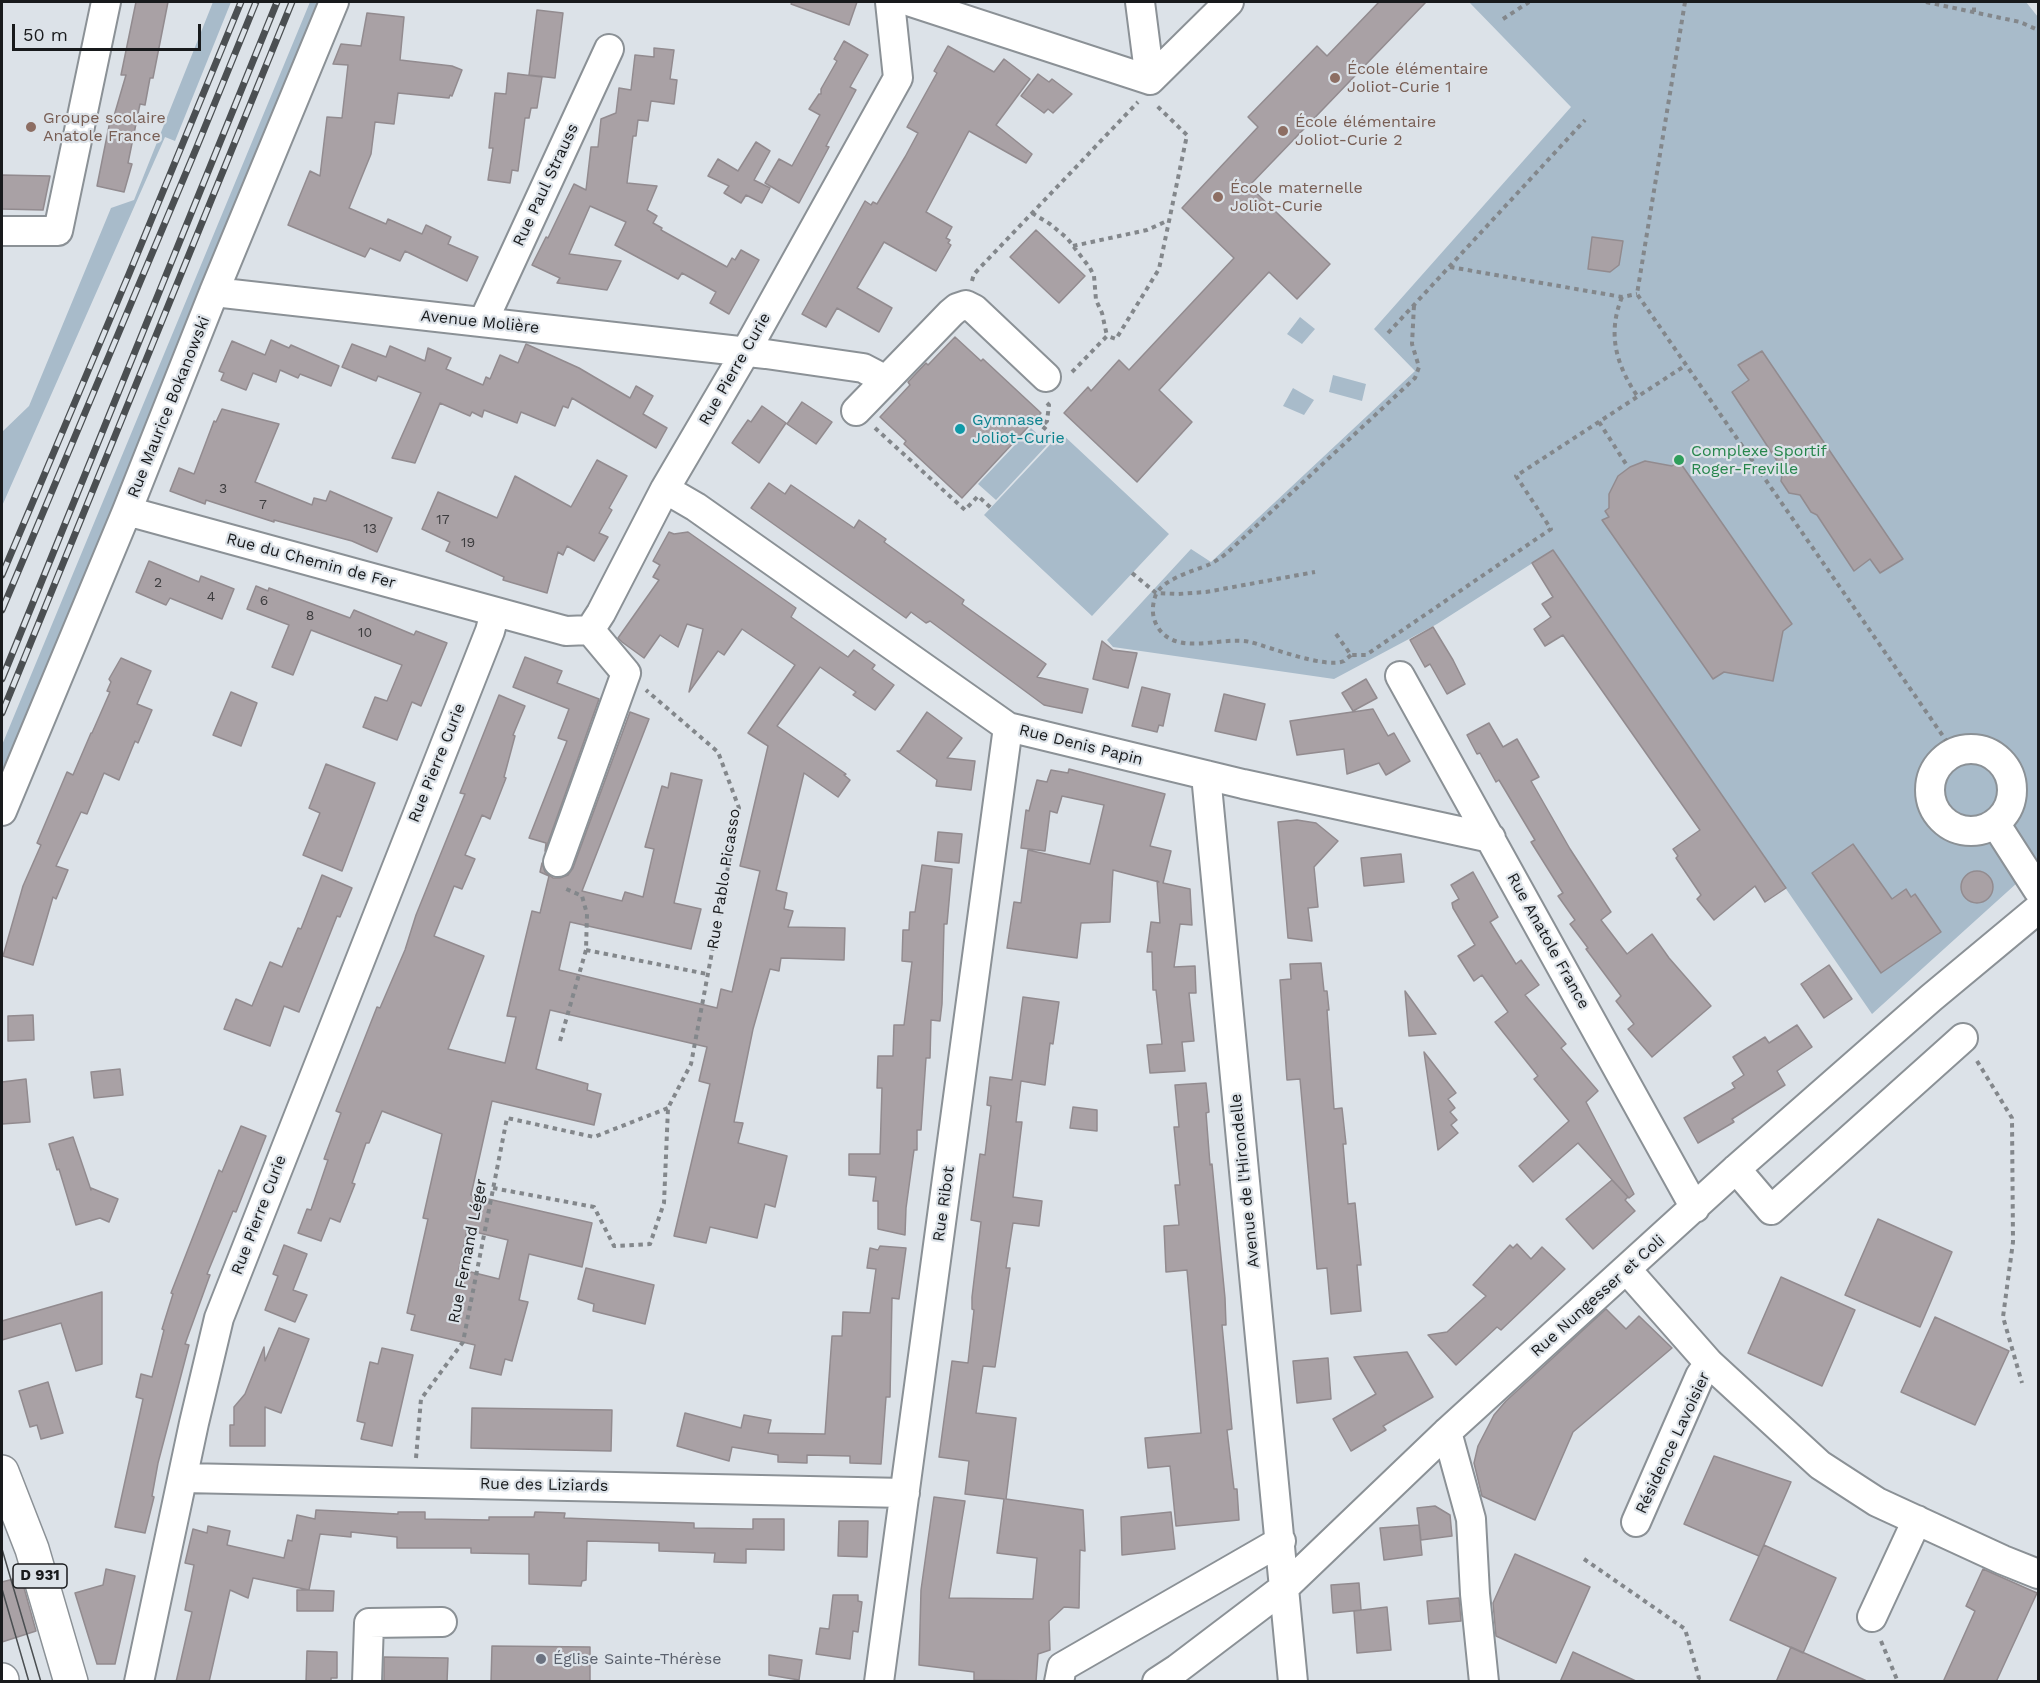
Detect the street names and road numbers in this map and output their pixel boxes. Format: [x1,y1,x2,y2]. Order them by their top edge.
street label: Rue Paul Strauss [509,121,583,249]
street label: Avenue Molière [420,306,540,338]
street label: Rue Pierre Curie [695,309,775,429]
street label: Rue Maurice Bokanowski [124,313,214,501]
street label: Rue du Chemin de Fer [224,529,398,593]
street label: Rue Pierre Curie [404,701,470,825]
street label: Rue Denis Papin [1017,720,1145,770]
street label: Rue Pablo Picasso [703,807,745,951]
street label: Rue Anatole France [1503,870,1593,1012]
street label: Avenue de l'Hirondelle [1226,1093,1264,1269]
street label: Rue Pierre Curie [227,1152,291,1278]
street label: Rue Ribot [929,1165,959,1243]
street label: Rue Fernand Léger [445,1177,491,1325]
street label: Rue Nungesser et Coli [1527,1231,1669,1361]
street label: Résidence Lavoisier [1632,1369,1714,1517]
street label: Rue des Liziards [480,1474,608,1496]
road number: D 931 [13,1564,67,1588]

